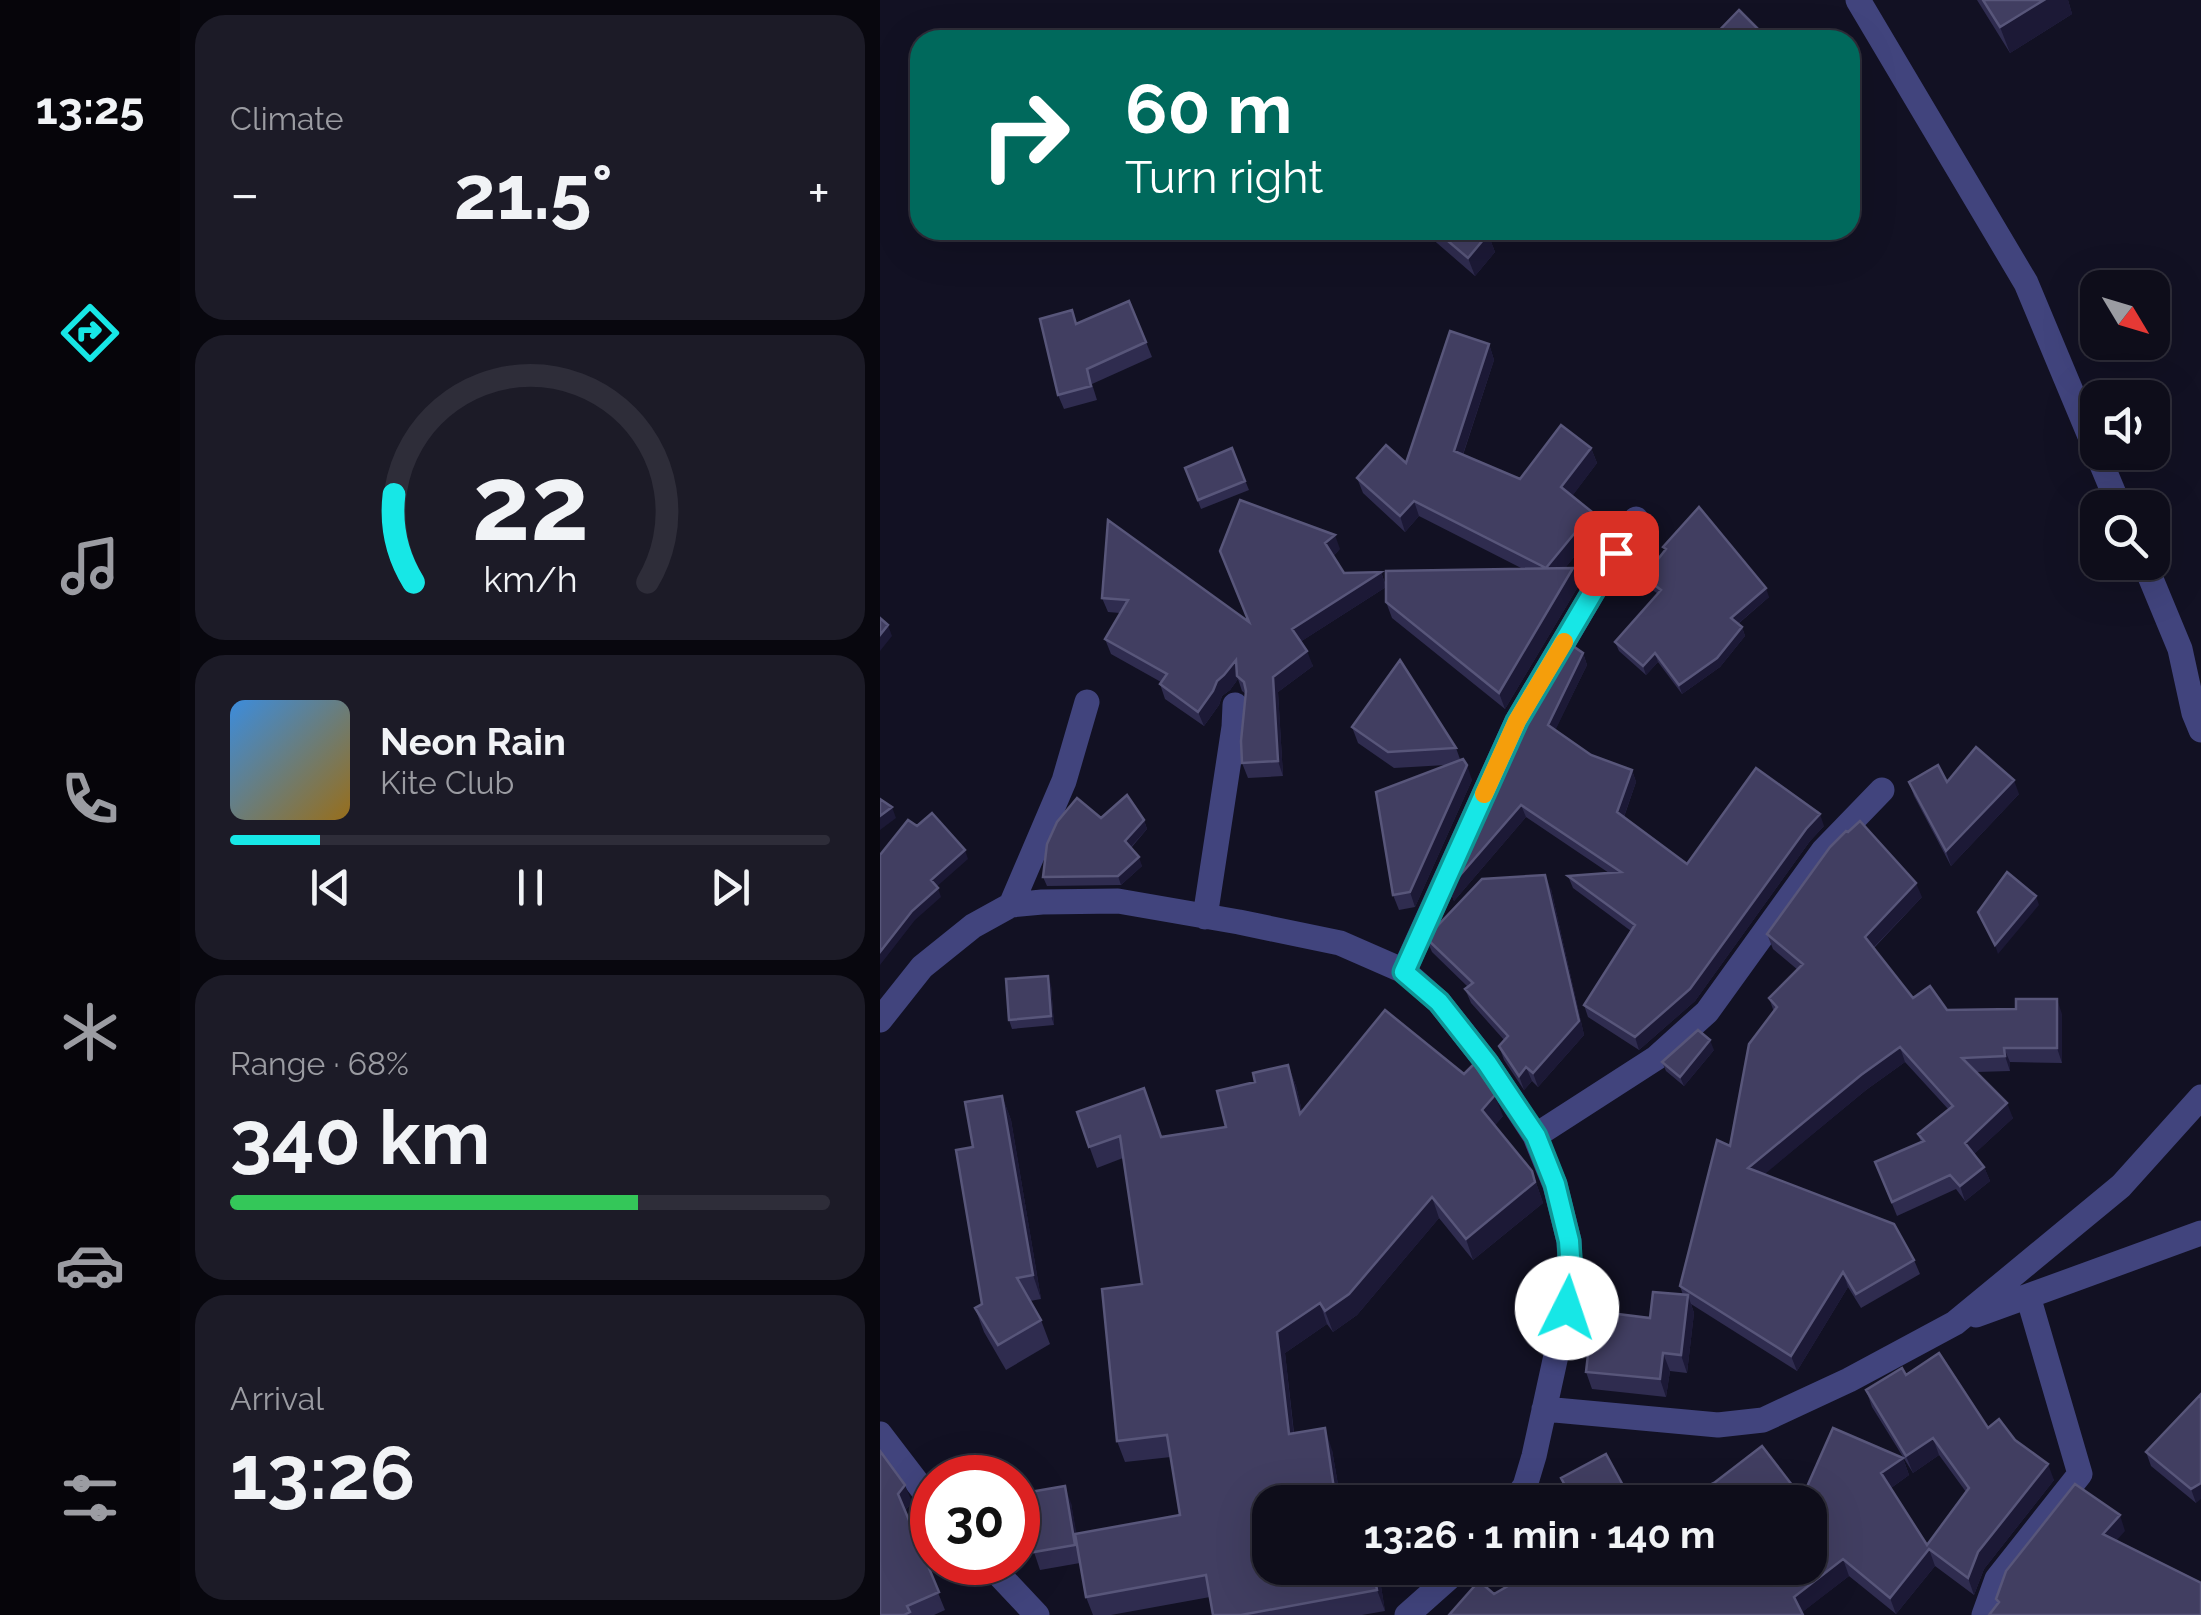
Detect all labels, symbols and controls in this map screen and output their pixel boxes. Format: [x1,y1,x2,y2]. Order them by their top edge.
text: 60 m [1125,67,1292,149]
icon: right [960,70,1090,200]
text: 13:25 [36,82,144,135]
text: Climate [230,100,344,137]
text: 21.5° [454,148,613,237]
text: Turn right [1125,151,1323,204]
text: − [230,161,260,226]
text: + [807,161,830,226]
north arrow [2080,270,2170,360]
map controls [2080,270,2170,580]
icon: directions [55,298,125,368]
button: sound [2080,380,2170,470]
text: 22 [471,442,589,564]
button: search [2080,490,2170,580]
pin [1574,511,1659,596]
icon: arrive [1589,526,1644,581]
icon: music [55,531,125,601]
text: km/h [483,558,577,600]
text: Neon Rain [380,719,566,764]
icon: phone [55,764,125,834]
text: Kite Club [380,764,514,801]
icon: previous [303,860,358,915]
icon: pause [503,860,558,915]
icon: next [703,860,758,915]
icon: climate [55,997,125,1067]
text: Range · 68% [230,1045,409,1082]
text: 340 km [230,1093,490,1182]
icon: car [55,1230,125,1300]
position arrow [1515,1256,1619,1360]
text: Arrival [230,1380,324,1417]
text: 13:26 [230,1428,415,1517]
speed limit sign: 30 [910,1455,1040,1585]
icon: filters [55,1463,125,1533]
text: 13:26 · 1 min · 140 m [1364,1512,1715,1557]

